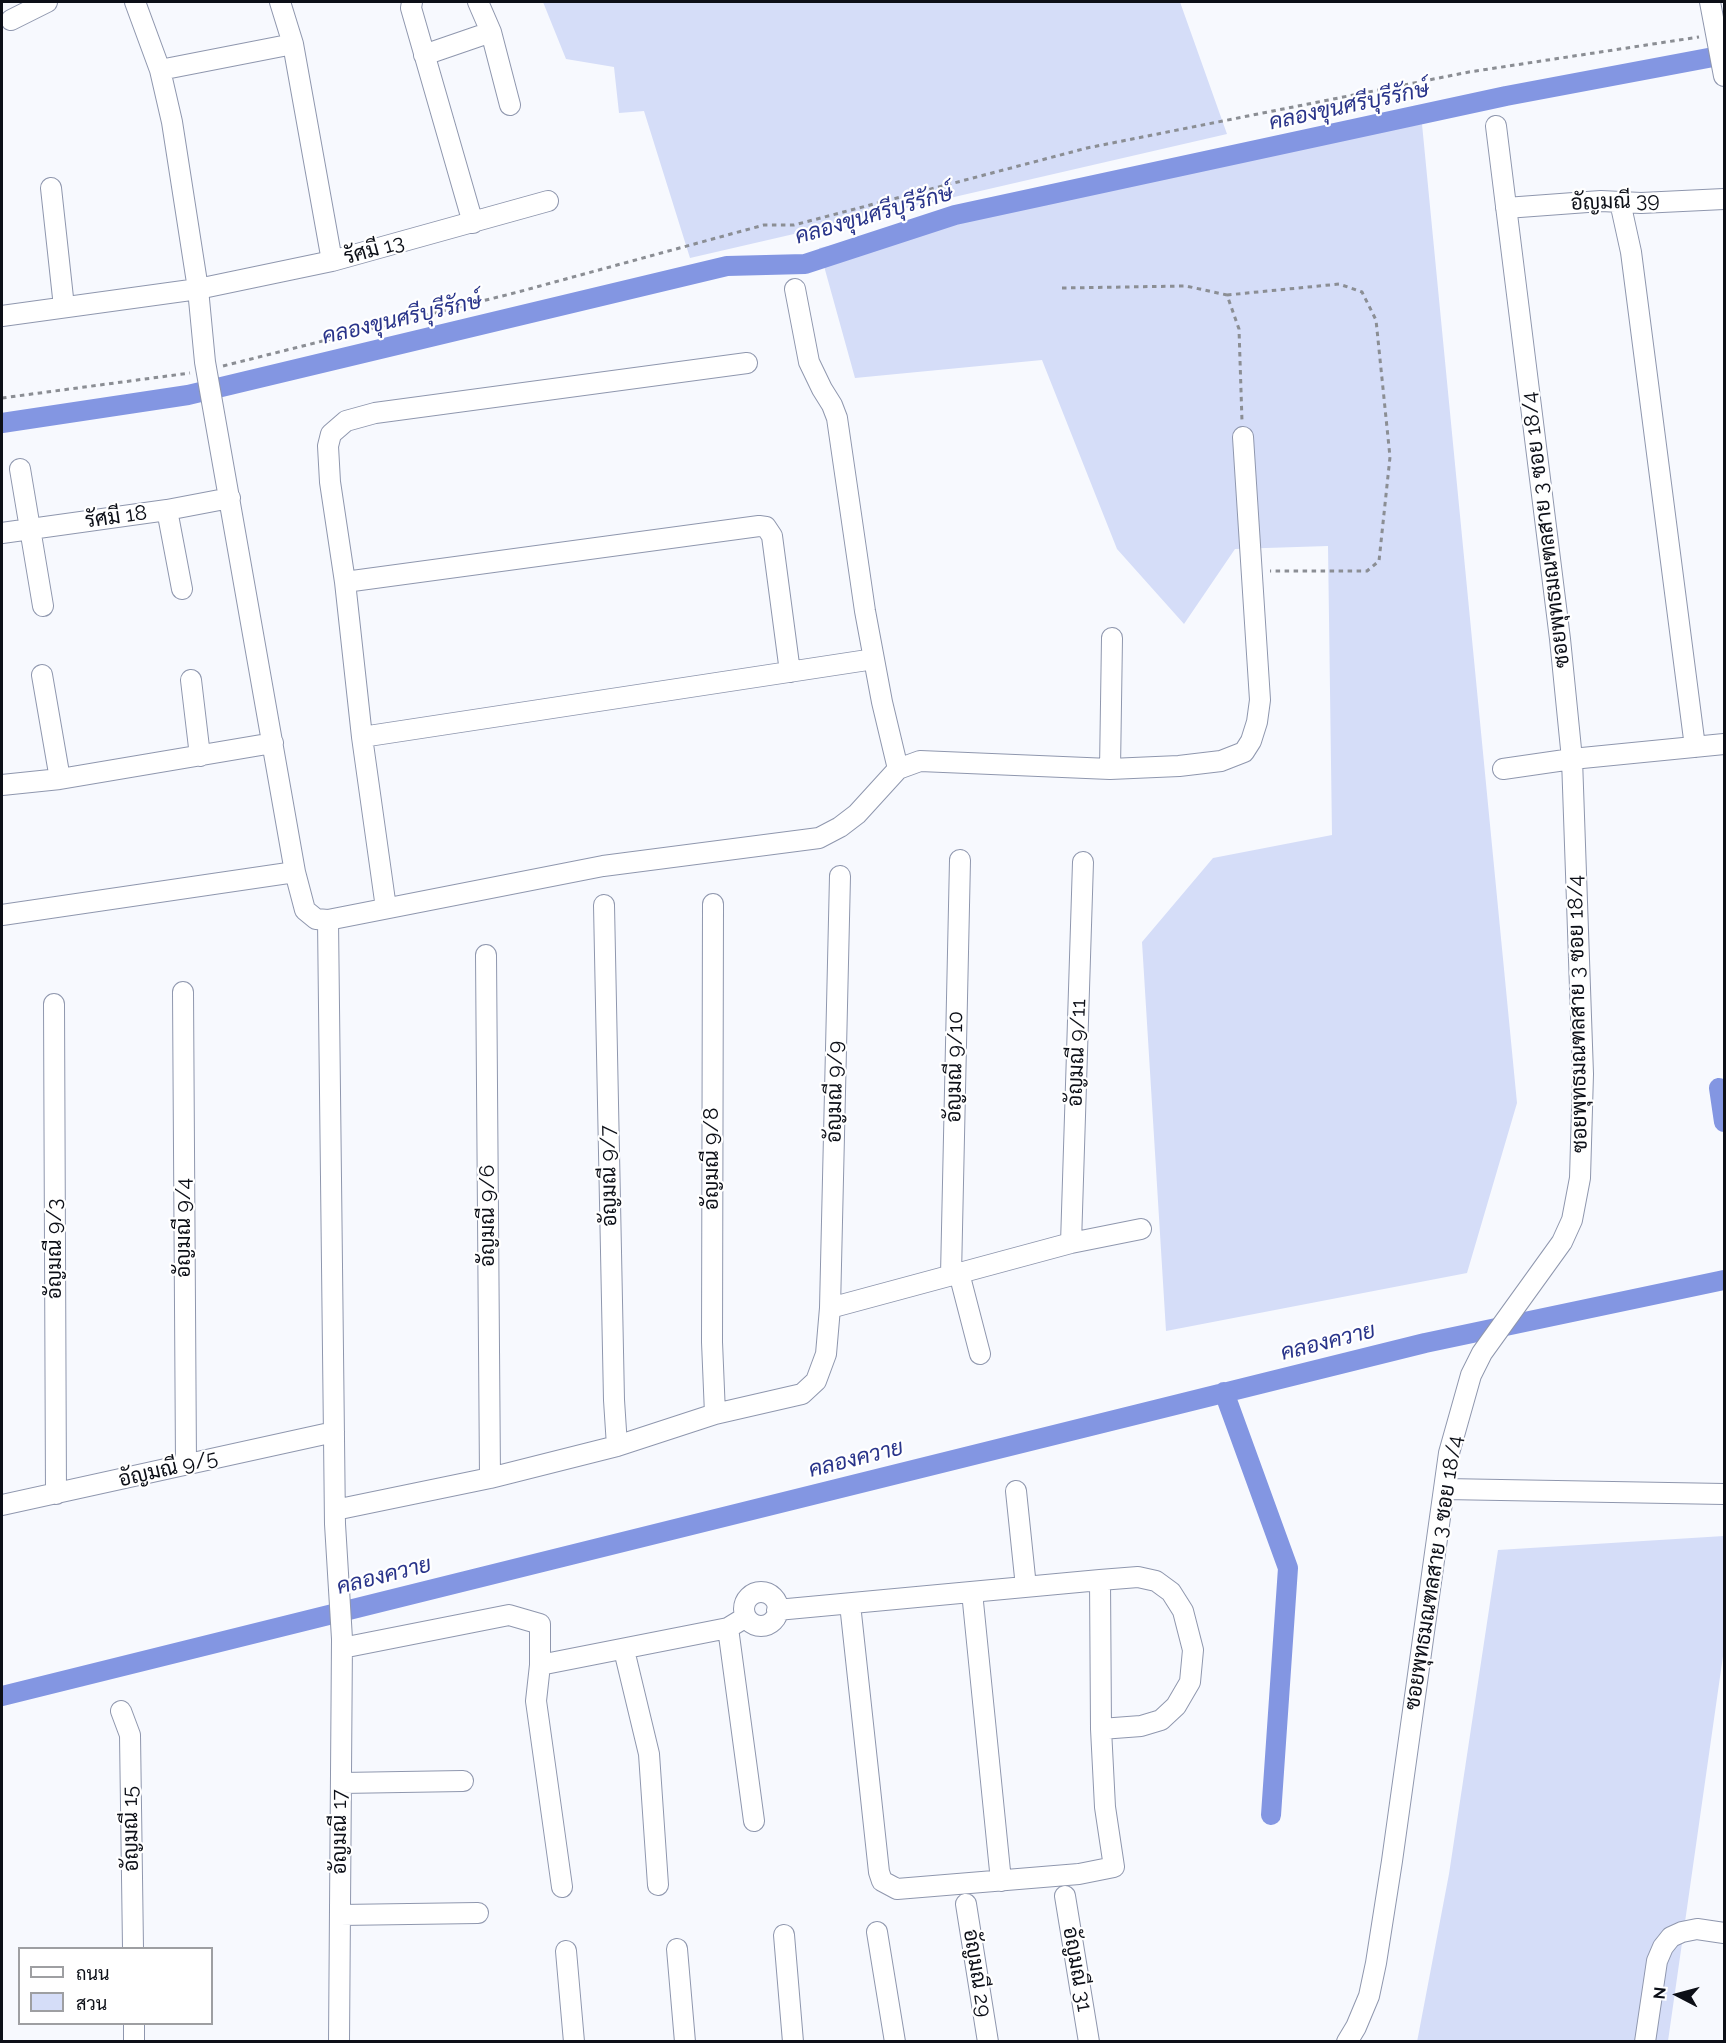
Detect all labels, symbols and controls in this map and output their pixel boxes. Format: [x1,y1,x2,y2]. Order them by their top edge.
water label: คลองขุนศรีบุรีรักษ์ [1267,76,1431,136]
water label: คลองขุนศรีบุรีรักษ์ [792,180,956,250]
street label: อัญมณี 39 [1570,188,1660,216]
street label: รัศมี 13 [341,230,407,270]
water label: คลองขุนศรีบุรีรักษ์ [320,288,484,350]
street label: ซอยพุทธมณฑลสาย 3 ซอย 18/4 [1517,391,1575,669]
street label: รัศมี 18 [83,500,149,534]
street label: ซอยพุทธมณฑลสาย 3 ซอย 18/4 [1563,875,1593,1153]
street label: อัญมณี 9/11 [1063,999,1091,1107]
street label: อัญมณี 9/10 [941,1011,969,1123]
street label: อัญมณี 9/9 [822,1041,848,1143]
street label: อัญมณี 9/8 [699,1108,725,1210]
street label: อัญมณี 9/7 [596,1125,622,1227]
street label: อัญมณี 9/6 [475,1165,501,1267]
street label: อัญมณี 9/4 [171,1178,197,1278]
street label: อัญมณี 9/3 [42,1198,68,1300]
water label: คลองควาย [1278,1317,1378,1367]
water label: คลองควาย [806,1434,906,1484]
street label: ซอยพุทธมณฑลสาย 3 ซอย 18/4 [1400,1434,1468,1712]
street label: อัญมณี 9/5 [116,1445,220,1493]
water label: คลองควาย [334,1551,434,1601]
street label: อัญมณี 15 [118,1786,144,1872]
street label: อัญมณี 17 [327,1789,353,1875]
street label: อัญมณี 31 [1057,1925,1097,2013]
street label: อัญมณี 29 [958,1927,996,2019]
legend [18,1947,213,2025]
text: ถนน [76,1963,109,1984]
north arrow [1648,1965,1708,2025]
text: N [1650,1986,1670,2000]
text: สวน [76,1993,107,2014]

